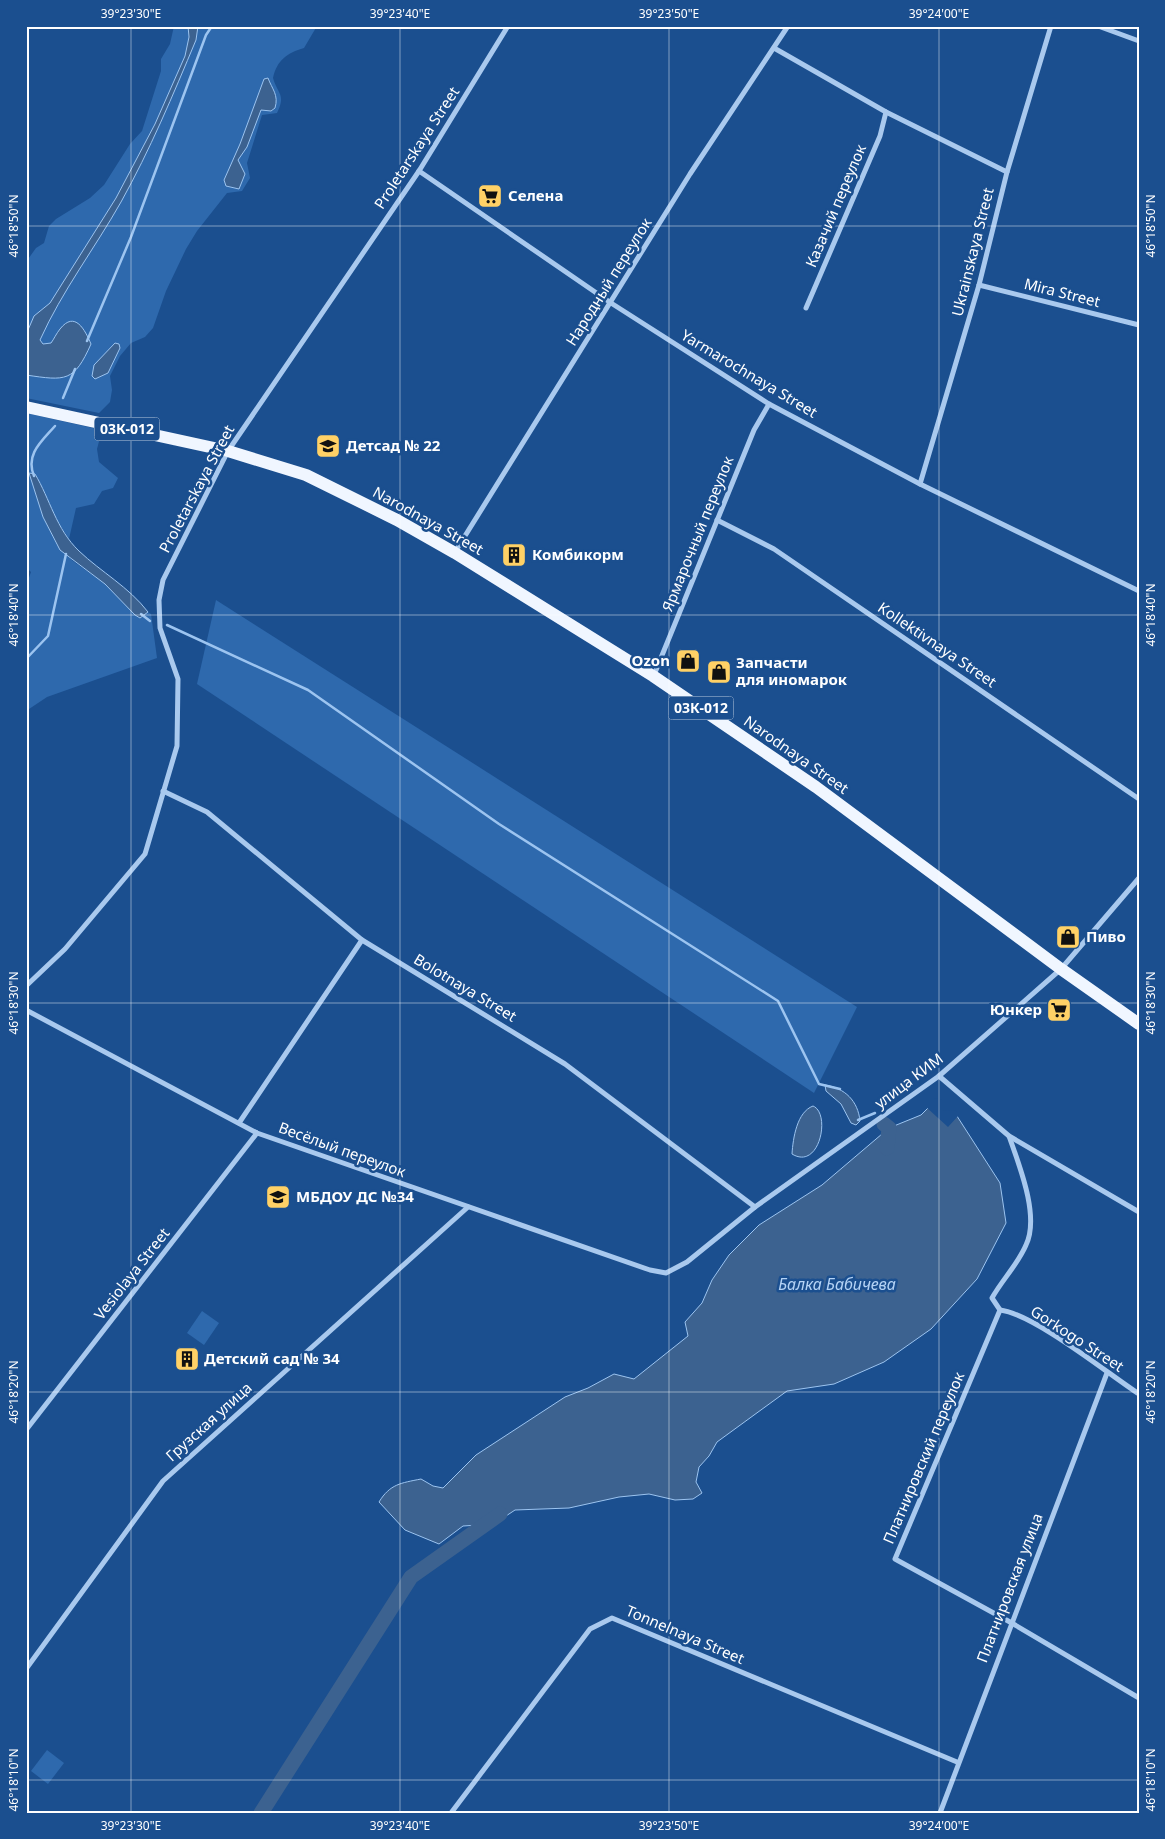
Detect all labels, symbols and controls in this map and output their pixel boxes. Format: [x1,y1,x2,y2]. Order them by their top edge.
text: 39°23'30"E [101,5,161,22]
text: 39°23'40"E [370,5,430,22]
text: 39°23'50"E [639,5,699,22]
text: 39°24'00"E [909,5,969,22]
street label: Proletarskaya Street [369,82,463,212]
street label: Казачий переулок [800,141,870,270]
supermarket icon: Селена [477,183,503,209]
place label: Селена [508,185,563,205]
street label: Ukrainskaya Street [946,185,998,318]
text: 46°18'50"N [5,194,22,258]
text: 46°18'50"N [1142,194,1159,258]
street label: Народный переулок [561,214,656,349]
street label: Mira Street [1022,273,1103,311]
street label: Yarmarochnaya Street [678,324,822,422]
road number: 03К-012 [94,418,160,440]
street label: Proletarskaya Street [154,421,239,556]
school or university icon: Детсад № 22 [315,433,341,459]
place label: Детсад № 22 [346,435,441,455]
street label: Ярмарочный переулок [657,453,737,614]
street label: Narodnaya Street [370,481,488,559]
building icon: Комбикорм [501,542,527,568]
place label: Комбикорм [532,544,624,564]
text: 46°18'40"N [5,583,22,647]
text: 46°18'40"N [1142,583,1159,647]
street label: Kollektivnaya Street [874,597,1001,692]
shop icon: Ozon [675,648,701,674]
place label: Ozon [632,650,670,670]
place label: Запчасти для иномарок [736,652,848,689]
shop icon: Запчасти для иномарок [706,659,732,685]
road number: 03К-012 [668,696,734,720]
street label: Narodnaya Street [740,711,853,798]
shop icon: Пиво [1055,924,1081,950]
place label: Пиво [1086,926,1126,946]
street label: Bolotnaya Street [410,949,521,1026]
text: 46°18'30"N [5,971,22,1035]
text: 46°18'30"N [1142,971,1159,1035]
supermarket icon: Юнкер [1046,997,1072,1023]
place label: Юнкер [990,999,1042,1019]
street label: улица КИМ [870,1048,947,1112]
street label: Весёлый переулок [276,1117,409,1181]
school or university icon: МБДОУ ДС №34 [265,1184,291,1210]
place label: МБДОУ ДС №34 [296,1186,414,1206]
street label: Vesiolaya Street [89,1223,174,1323]
water label: Балка Бабичева [778,1273,896,1295]
street label: Gorkogo Street [1027,1301,1128,1376]
building icon: Детский сад № 34 [174,1346,200,1372]
place label: Детский сад № 34 [204,1348,340,1368]
text: 46°18'20"N [5,1360,22,1424]
text: 46°18'20"N [1142,1360,1159,1424]
street label: Платнировский переулок [878,1369,968,1547]
street label: Грузская улица [161,1377,256,1465]
street label: Платнировская улица [971,1510,1047,1665]
street label: Tonnelnaya Street [623,1600,748,1668]
text: 46°18'10"N [5,1748,22,1812]
text: 46°18'10"N [1142,1748,1159,1812]
text: 39°23'30"E [101,1817,161,1834]
text: 39°23'40"E [370,1817,430,1834]
text: 39°23'50"E [639,1817,699,1834]
text: 39°24'00"E [909,1817,969,1834]

